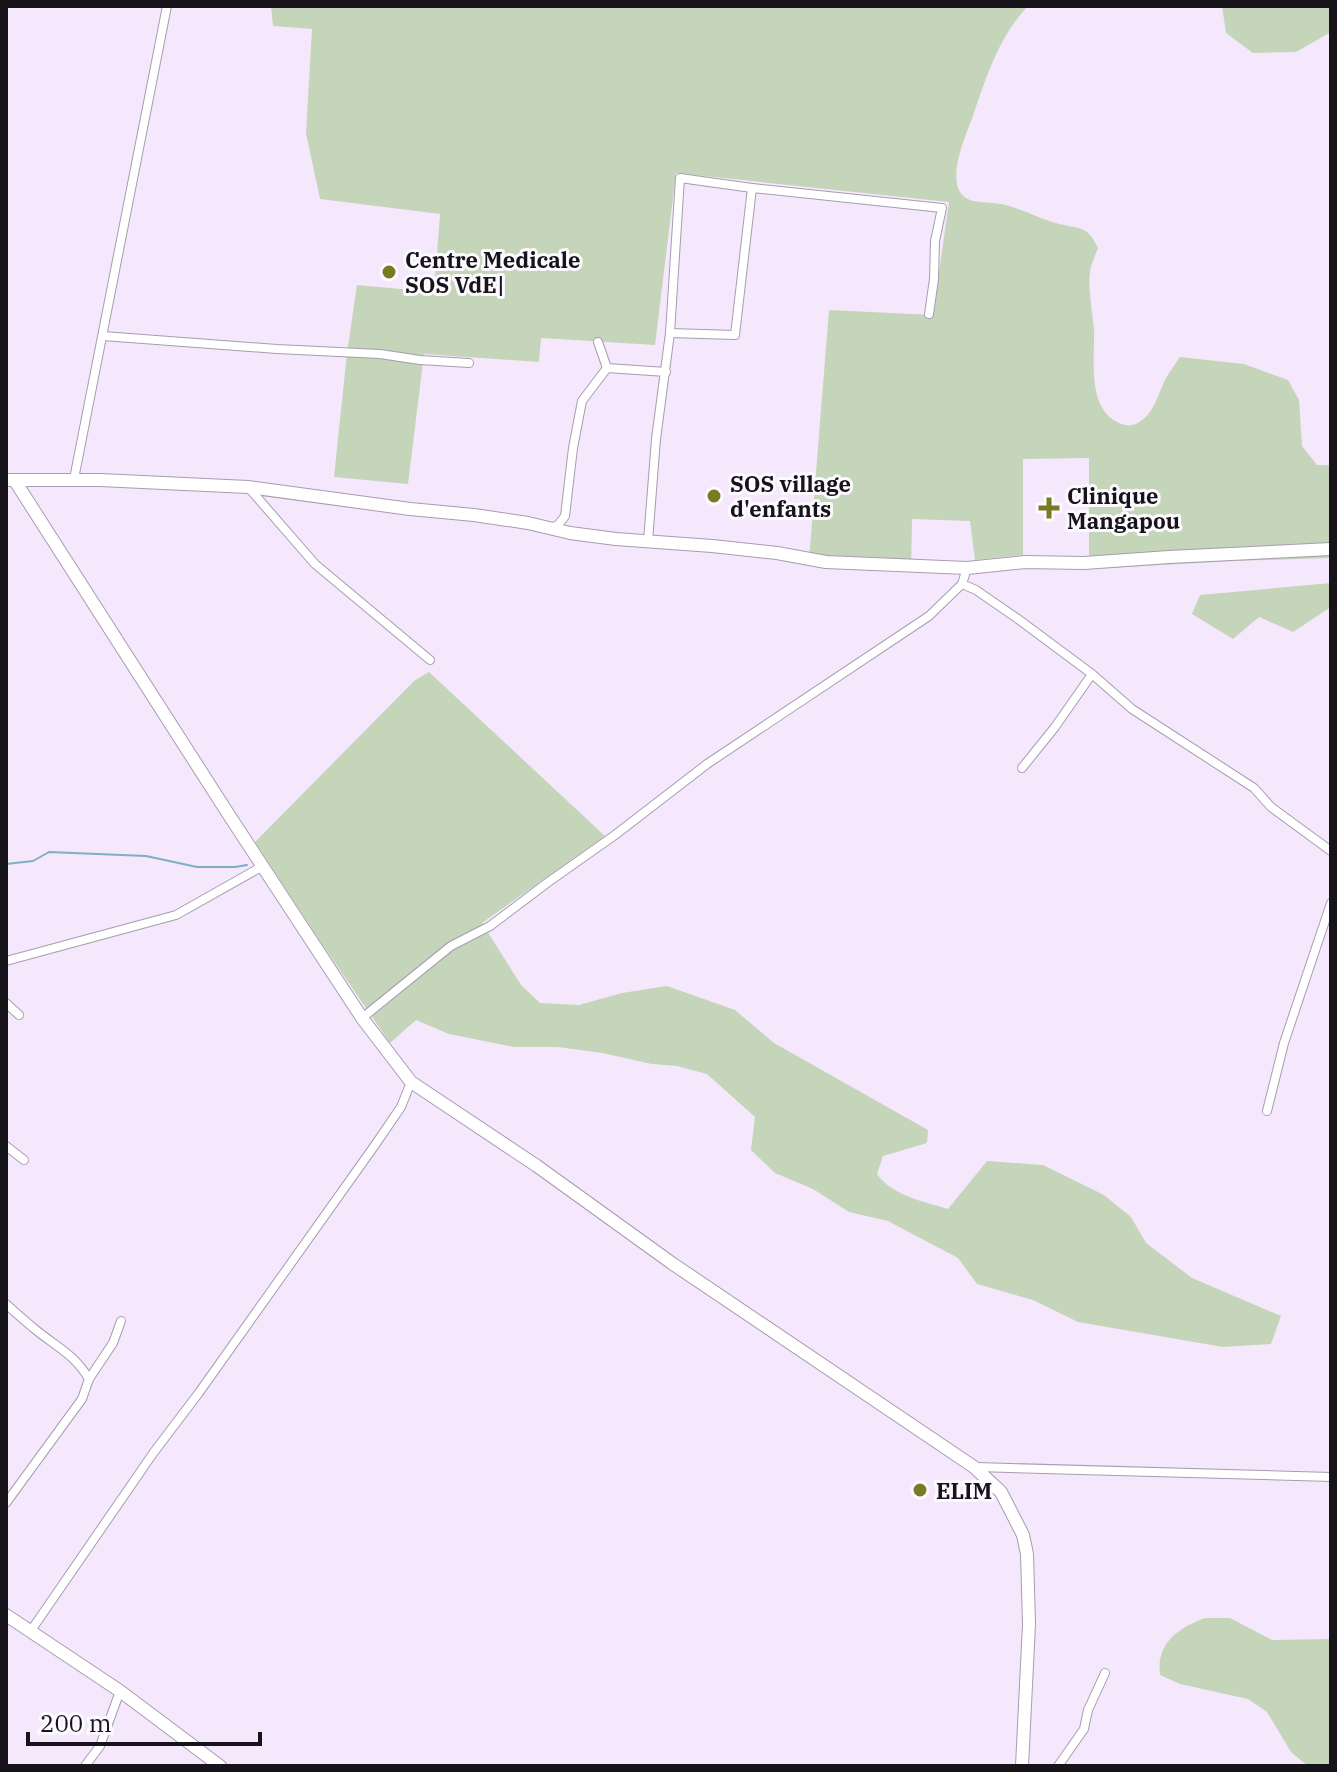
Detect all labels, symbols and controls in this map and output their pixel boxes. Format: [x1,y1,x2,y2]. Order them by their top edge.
place label: Centre Medicale SOS VdE| [405,245,581,299]
marker: Centre Medicale SOS VdE| [380,263,398,281]
place label: SOS village d'enfants [730,469,851,523]
place label: Clinique Mangapou [1067,481,1180,535]
marker: SOS village d'enfants [705,487,723,505]
marker: Clinique Mangapou [1038,497,1060,519]
place label: ELIM [936,1476,992,1505]
marker: ELIM [911,1481,929,1499]
scale bar [28,1696,260,1746]
text: 200 m [40,1707,112,1739]

